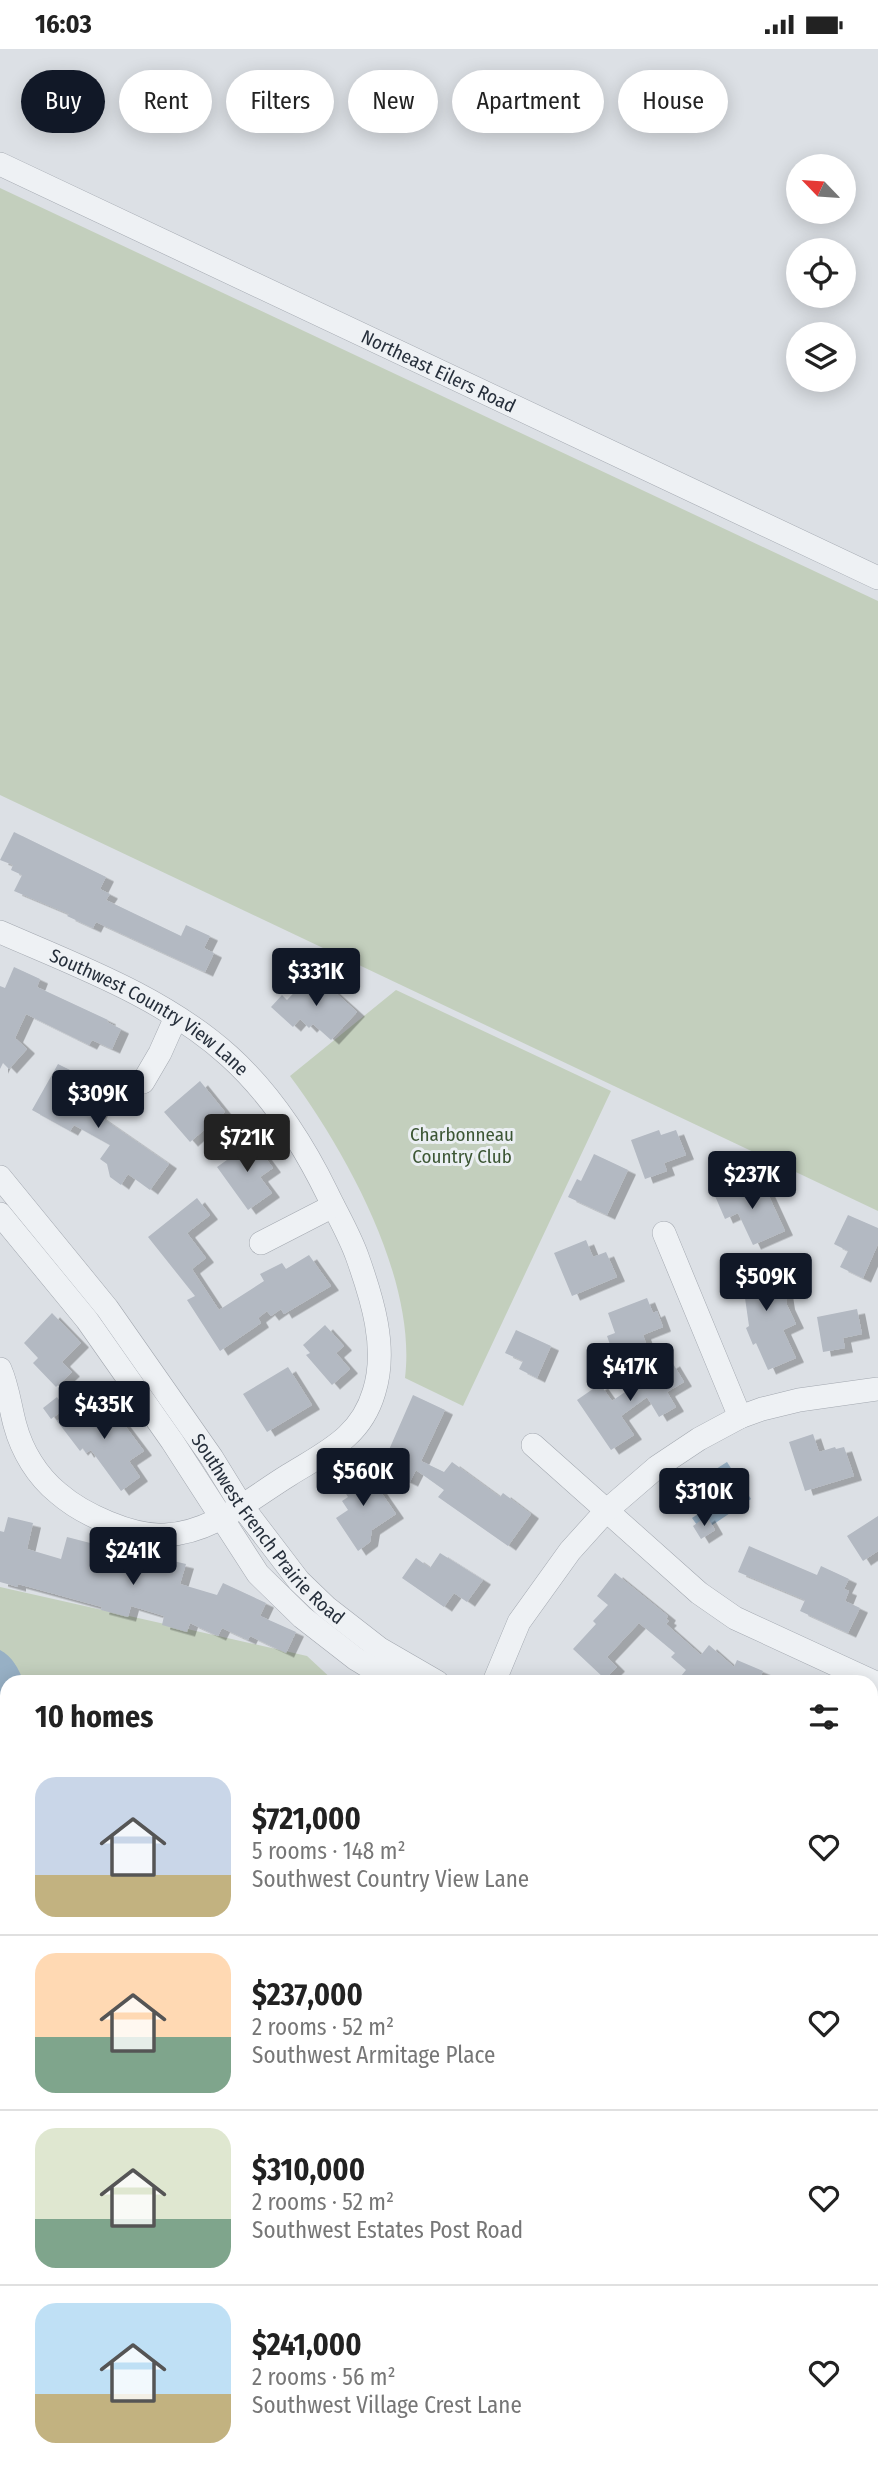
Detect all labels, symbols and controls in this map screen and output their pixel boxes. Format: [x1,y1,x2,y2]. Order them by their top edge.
text: 16:03 [35,9,92,40]
chip: Buy [21,70,105,133]
chip: Rent [119,70,212,133]
chip: Filters [226,70,334,133]
chip: New [348,70,438,133]
chip: Apartment [452,70,604,133]
chip: House [618,70,728,133]
north arrow [786,154,856,224]
map controls [786,154,856,392]
button: locate [786,238,856,308]
button: layers [786,322,856,392]
street label: Northeast Eilers Road [358,325,519,418]
street label: Southwest Country View Lane [46,944,253,1080]
pin: $331K [267,949,365,1008]
text: $331K [288,957,344,985]
pin: $309K [49,1070,147,1130]
text: $309K [68,1079,128,1107]
pin: $721K [198,1115,296,1174]
text: $721K [220,1123,274,1151]
park label: Charbonneau Country Club [410,1123,514,1168]
pin: $237K [703,1151,801,1211]
text: $237K [724,1160,780,1188]
pin: $509K [717,1253,815,1313]
text: $509K [736,1262,796,1290]
pin: $417K [581,1343,679,1403]
text: $417K [603,1352,657,1380]
pin: $435K [55,1381,153,1441]
text: $435K [75,1390,133,1418]
street label: Southwest French Prairie Road [186,1429,349,1629]
pin: $560K [314,1449,412,1508]
text: $560K [333,1457,393,1485]
pin: $310K [655,1469,753,1528]
text: $310K [675,1477,733,1505]
pin: $241K [84,1527,182,1587]
text: $241K [106,1536,160,1564]
icon: filters [805,1698,843,1736]
text: 10 homes [35,1699,153,1735]
text: $721,000 [252,1801,361,1837]
icon: home [91,1805,175,1889]
icon: heart [805,1828,843,1866]
text: 5 rooms · 148 m² [252,1837,406,1865]
text: Southwest Country View Lane [252,1865,529,1893]
text: $237,000 [252,1977,363,2013]
icon: home [91,1981,175,2065]
icon: heart [805,2004,843,2042]
text: 2 rooms · 52 m² [252,2013,394,2041]
text: Southwest Armitage Place [252,2041,495,2069]
text: $310,000 [252,2152,365,2188]
icon: home [91,2156,175,2240]
icon: heart [805,2179,843,2217]
text: 2 rooms · 52 m² [252,2188,394,2216]
text: Southwest Estates Post Road [252,2216,523,2244]
text: $241,000 [252,2327,362,2363]
icon: home [91,2331,175,2415]
icon: heart [805,2354,843,2392]
text: 2 rooms · 56 m² [252,2363,396,2391]
text: Southwest Village Crest Lane [252,2391,522,2419]

